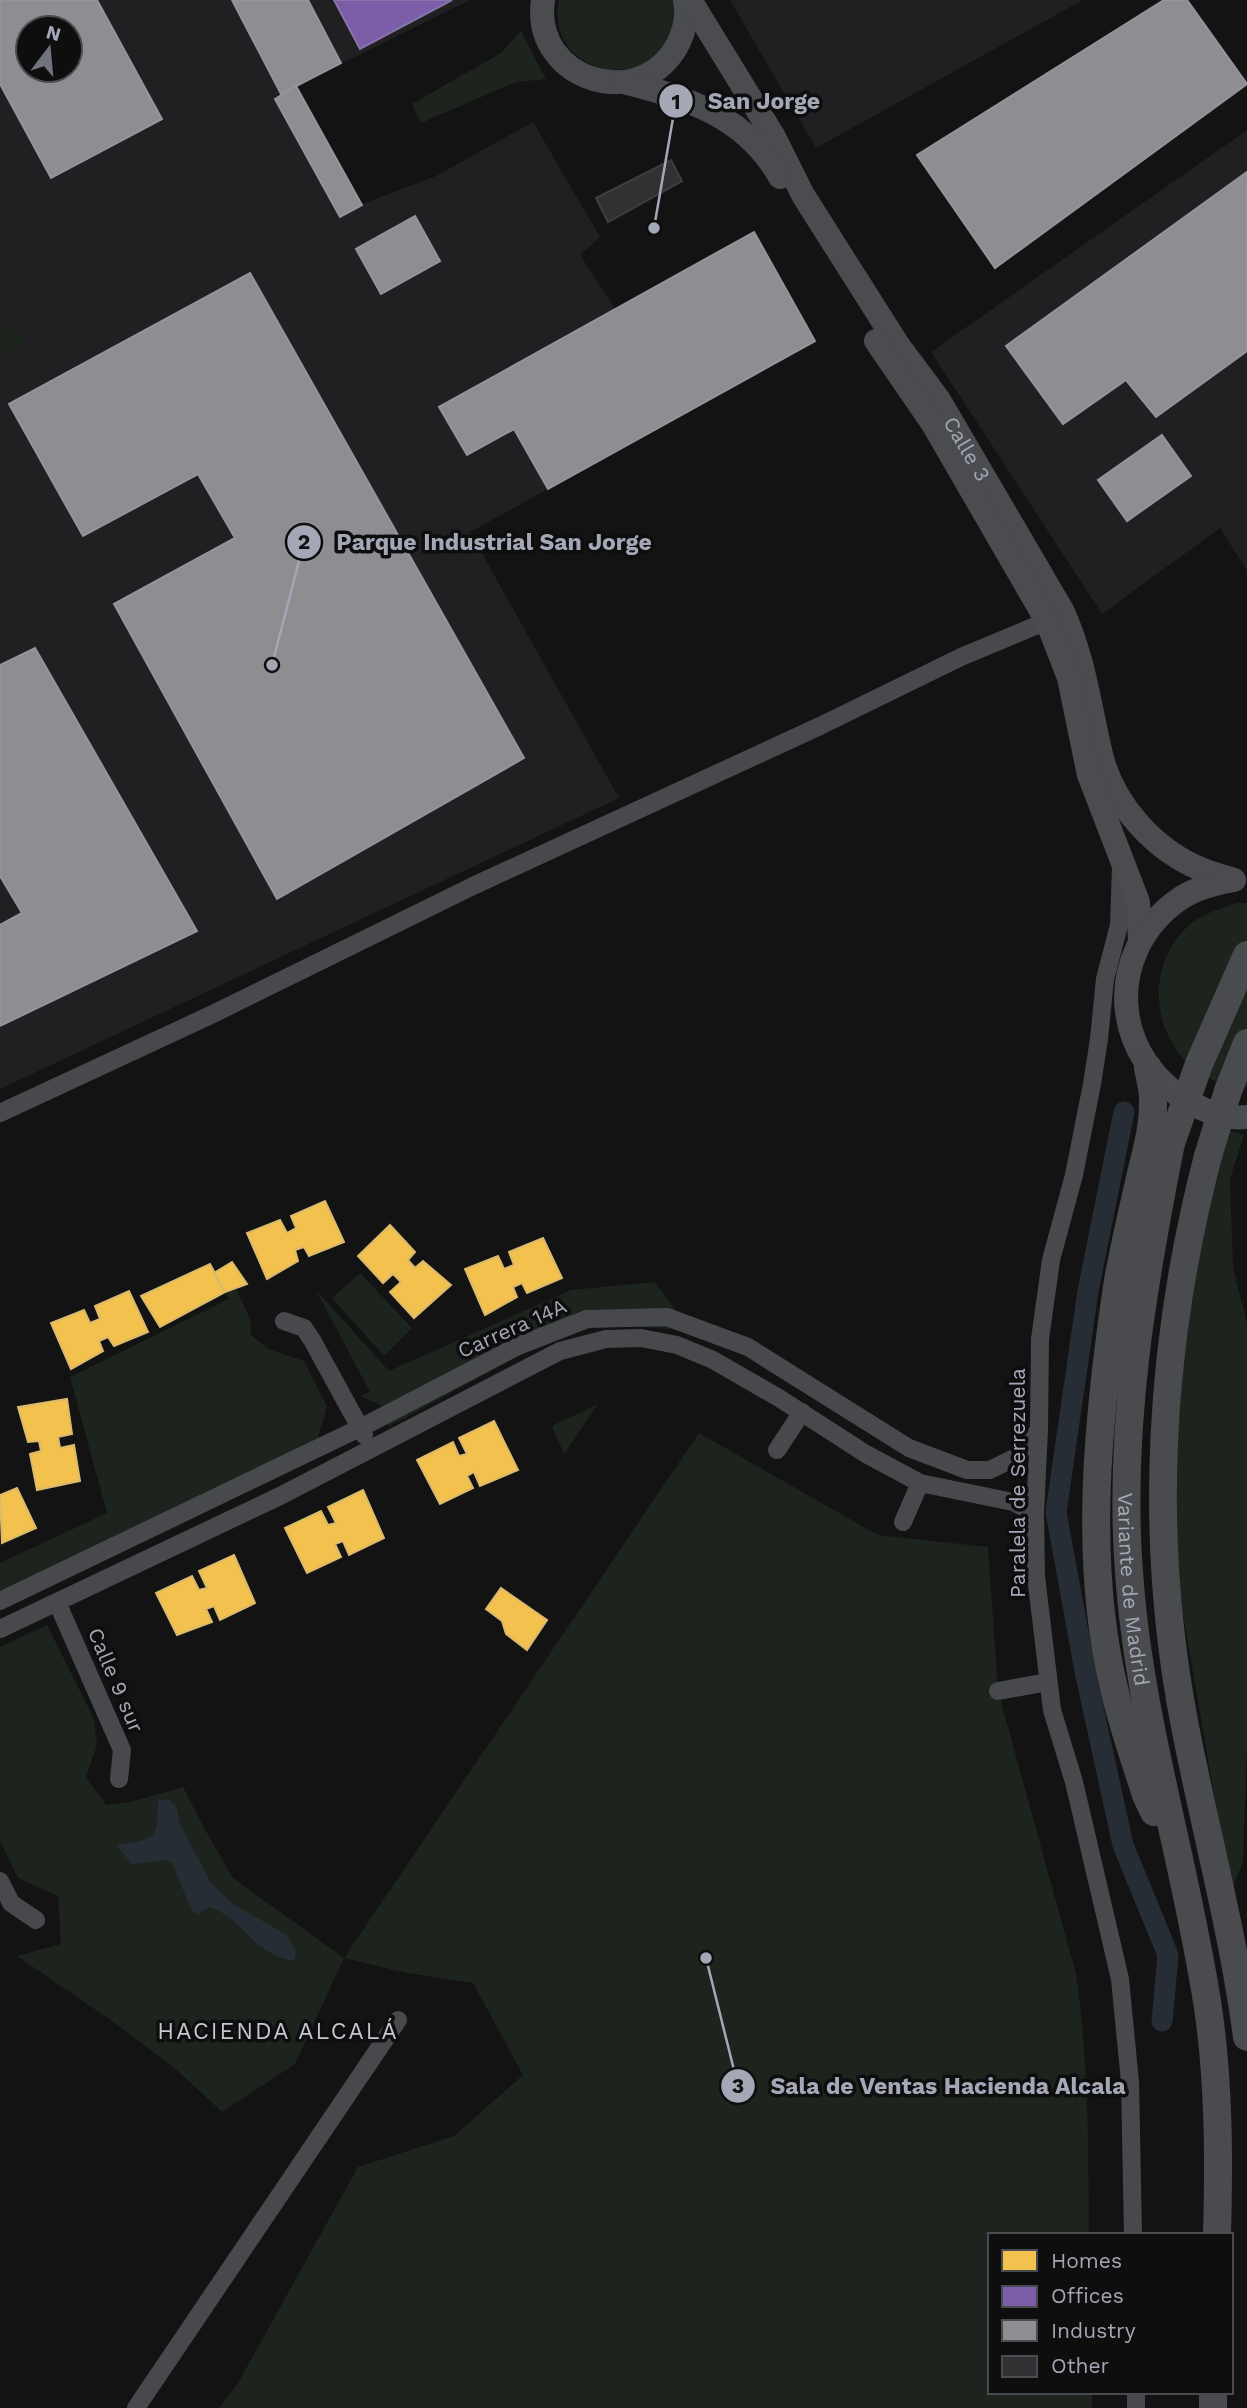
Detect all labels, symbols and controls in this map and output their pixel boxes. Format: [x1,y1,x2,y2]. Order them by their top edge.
north arrow [14,14,84,84]
text: N [44,20,63,46]
callout: San Jorge [659,79,834,123]
text: San Jorge [708,88,820,115]
text: 1 [671,89,681,114]
street label: Calle 3 [939,412,996,485]
callout: Parque Industrial San Jorge [287,520,666,564]
text: 2 [298,529,310,554]
text: Parque Industrial San Jorge [336,529,652,556]
street label: Carrera 14A [454,1293,570,1363]
street label: Paralela de Serrezuela [1005,1368,1030,1598]
street label: Variante de Madrid [1114,1493,1155,1688]
street label: Calle 9 sur [83,1624,149,1736]
district label: HACIENDA ALCALÁ [157,2018,399,2045]
callout: Sala de Ventas Hacienda Alcala [721,2064,1140,2108]
text: 3 [732,2073,744,2098]
text: Sala de Ventas Hacienda Alcala [770,2073,1126,2100]
legend [988,2233,1233,2394]
text: Homes [1051,2248,1122,2273]
text: Offices [1051,2283,1124,2308]
text: Industry [1051,2318,1136,2343]
text: Other [1051,2353,1110,2378]

